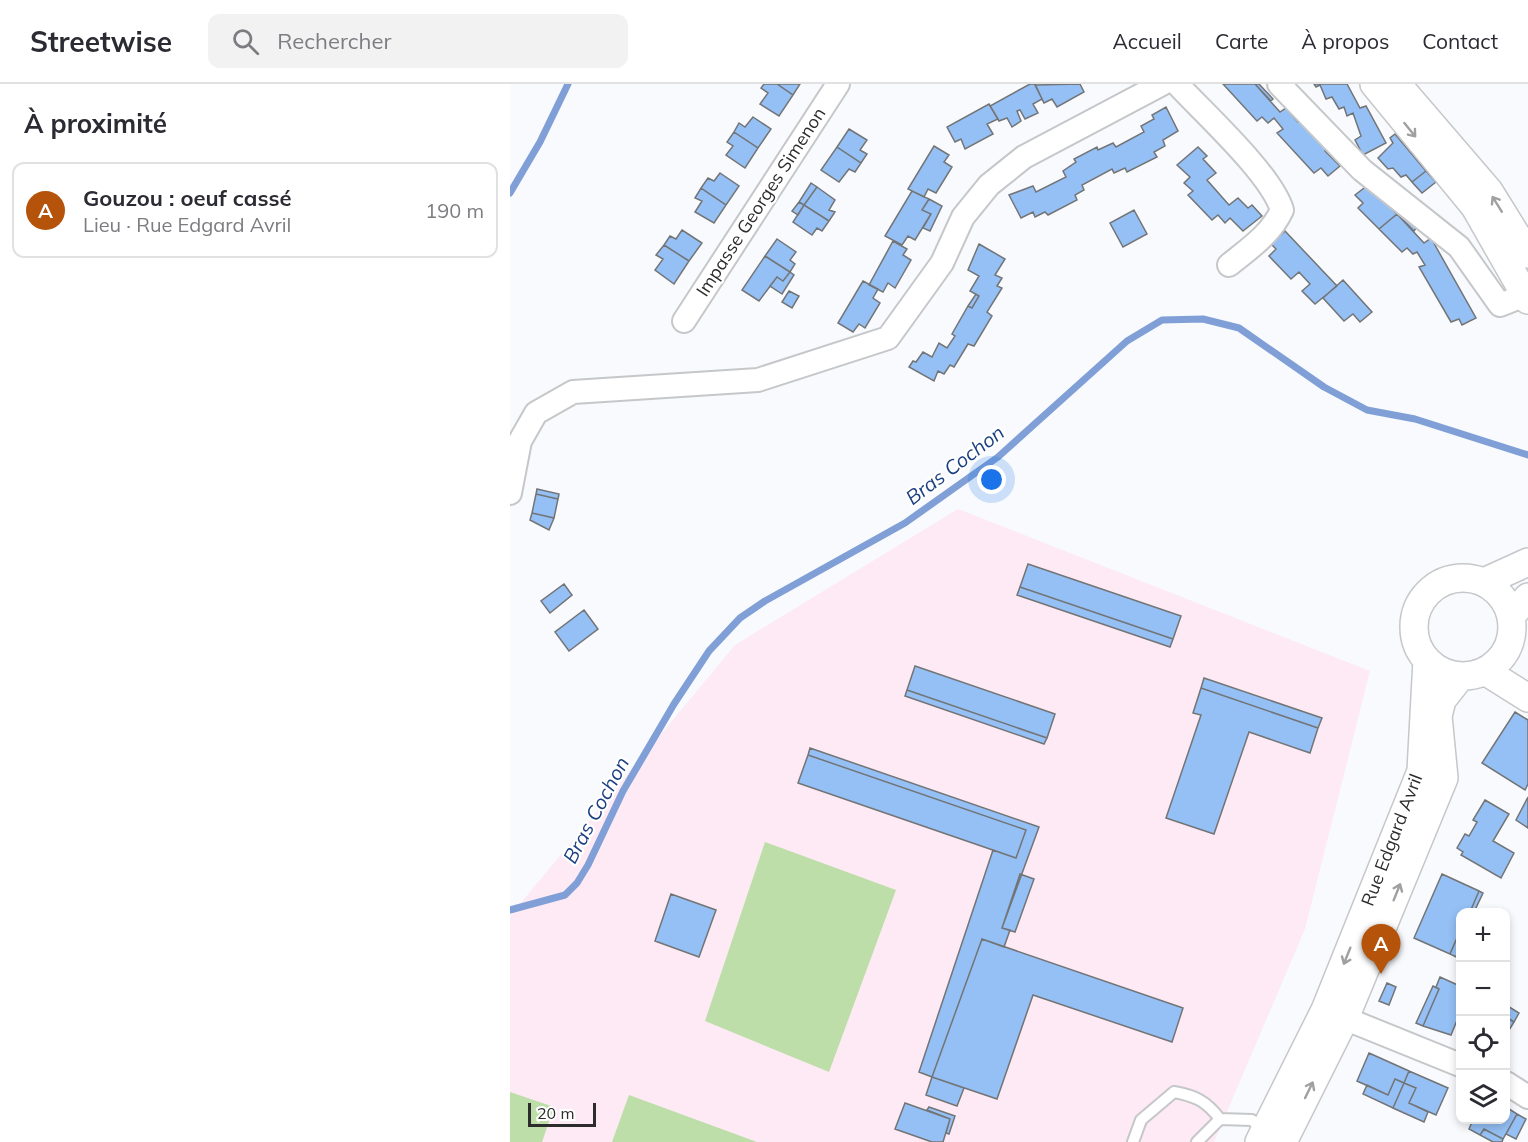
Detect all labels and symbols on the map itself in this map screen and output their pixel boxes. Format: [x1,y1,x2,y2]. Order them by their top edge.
street label: Impasse Georges Simenon [691,103,830,301]
one-way arrow [1404,122,1417,138]
one-way arrow [1491,196,1503,213]
water label: Bras Cochon [900,419,1009,510]
your location [977,465,1006,494]
water label: Bras Cochon [557,752,634,867]
street label: Rue Edgard Avril [1356,771,1427,909]
one-way arrow [1392,883,1403,902]
pin: A [1362,924,1400,974]
one-way arrow [1341,946,1352,965]
one-way arrow [1304,1081,1315,1099]
scale bar [528,1100,596,1128]

